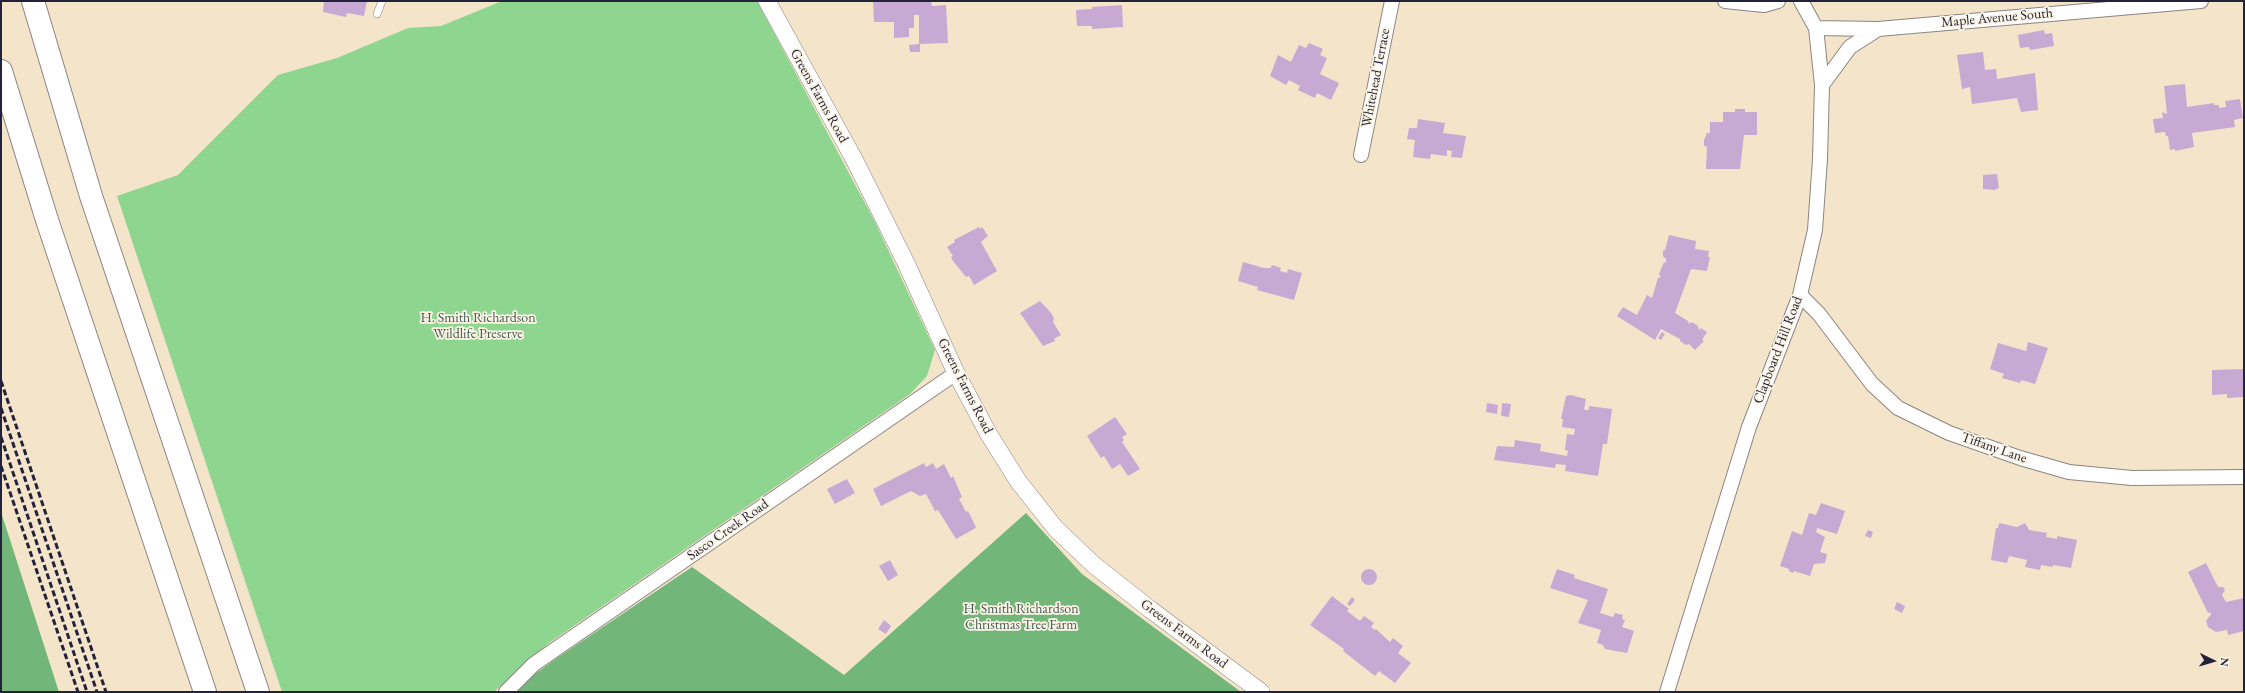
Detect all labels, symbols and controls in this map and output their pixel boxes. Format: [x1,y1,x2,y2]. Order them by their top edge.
street label: Maple Avenue South [1940,5,2054,31]
street label: Whitehead Terrace [1358,27,1394,129]
street label: Greens Farms Road [786,46,852,146]
street label: Clapboard Hill Road [1750,294,1806,406]
park label: H. Smith Richardson Wildlife Preserve [420,310,536,342]
street label: Greens Farms Road [934,335,996,437]
street label: Tiffany Lane [1959,429,2029,467]
street label: Sasco Creek Road [684,496,772,564]
street label: Greens Farms Road [1137,596,1231,672]
park label: H. Smith Richardson Christmas Tree Farm [963,601,1079,634]
north arrow [2193,641,2233,681]
text: N [2218,657,2232,667]

